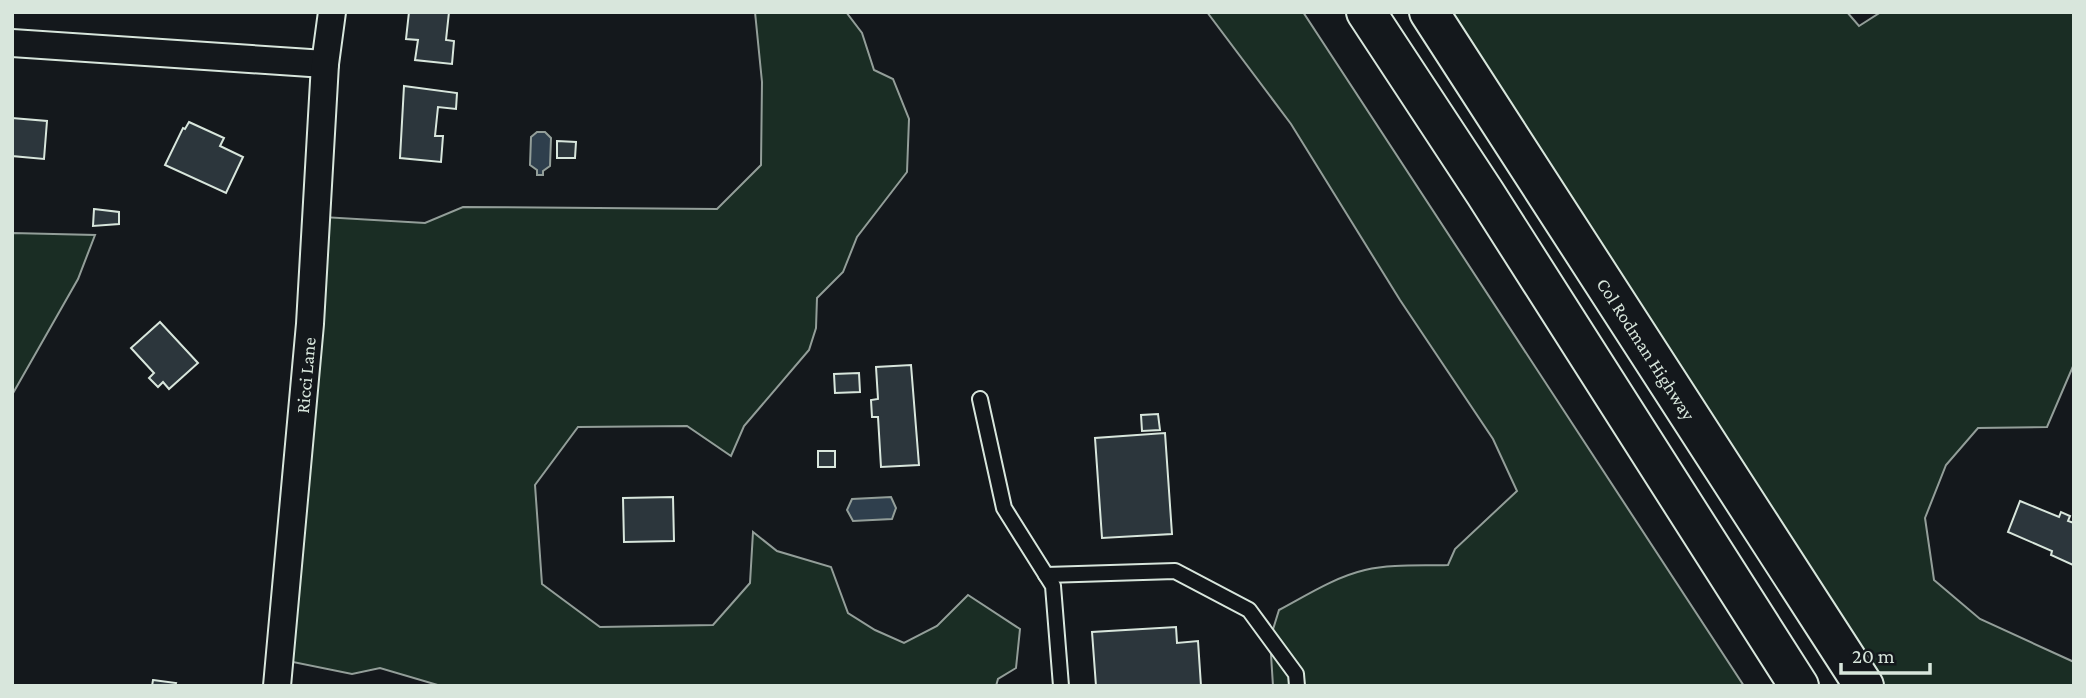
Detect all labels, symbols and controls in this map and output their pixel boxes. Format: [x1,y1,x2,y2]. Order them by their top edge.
street label: Col Rodman Highway [1593,274,1700,424]
street label: Ricci Lane [292,336,320,414]
scale bar [1841,632,1930,676]
text: 20 m [1852,644,1895,668]

